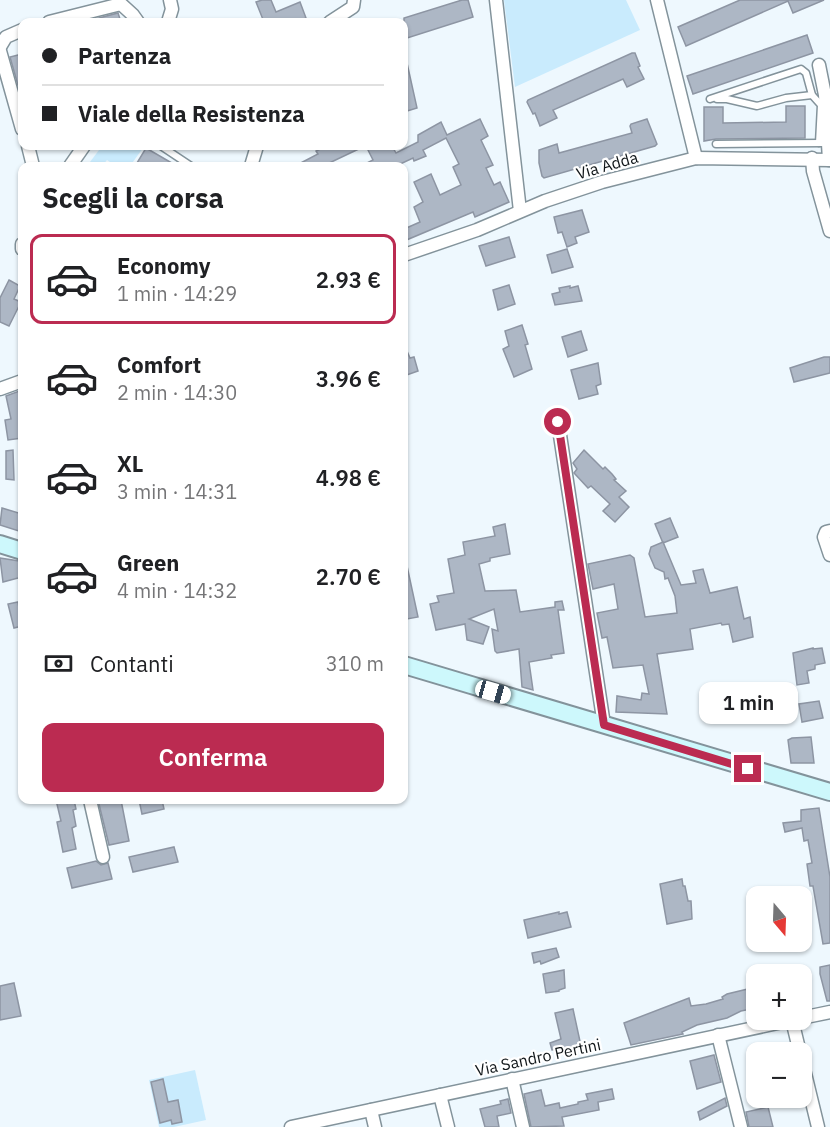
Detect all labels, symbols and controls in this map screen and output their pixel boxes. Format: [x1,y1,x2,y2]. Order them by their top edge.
text: Partenza [78,41,171,70]
text: Viale della Resistenza [78,99,305,128]
street label: Via Adda [574,147,641,183]
text: Scegli la corsa [42,180,224,215]
text: Economy [117,251,211,280]
icon: car [45,252,99,306]
text: 2.93 € [316,265,381,294]
text: 1 min · 14:29 [117,280,237,307]
text: Comfort [117,350,201,379]
icon: car [45,351,99,405]
text: 3.96 € [316,364,381,393]
text: 2 min · 14:30 [117,379,237,406]
route start [544,408,571,435]
text: XL [117,449,143,478]
icon: car [45,450,99,504]
text: 4.98 € [316,463,381,492]
text: 3 min · 14:31 [117,478,237,505]
text: Green [117,548,179,577]
icon: car [45,549,99,603]
text: 2.70 € [316,562,381,591]
text: 4 min · 14:32 [117,577,237,604]
icon: cash [42,647,75,680]
text: Contanti [90,649,174,678]
text: 310 m [326,650,384,677]
car [473,678,513,706]
callout: 1 min [698,682,798,724]
text: 1 min [723,689,774,716]
button: Conferma [42,723,384,792]
route end [734,755,761,782]
north arrow [746,886,812,952]
map controls [746,886,812,1108]
button: + [746,964,812,1030]
street label: Via Sandro Pertini [474,1034,602,1080]
button: − [746,1042,812,1108]

